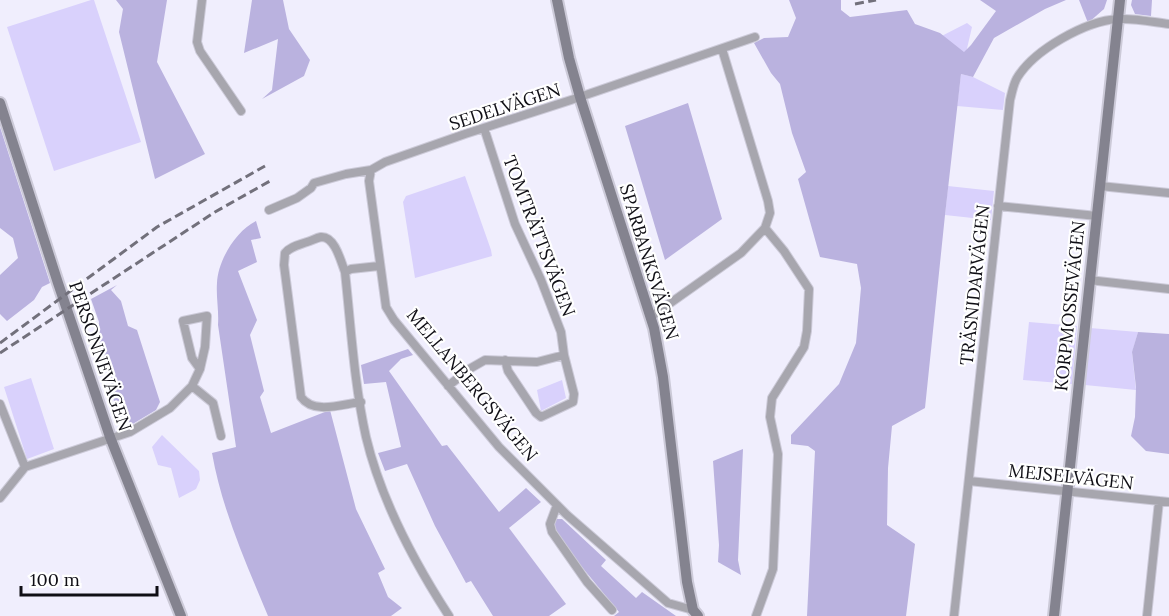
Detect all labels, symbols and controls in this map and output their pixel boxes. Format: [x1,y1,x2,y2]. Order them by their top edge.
street label: SEDELVÄGEN [446,78,563,135]
street label: TOMTRÄTTSVÄGEN [498,152,581,320]
street label: SPARBANKSVÄGEN [615,181,684,343]
street label: TRÄSNIDARVÄGEN [955,204,994,366]
street label: KORPMOSSEVÄGEN [1049,220,1090,392]
street label: PERSONNEVÄGEN [64,278,137,434]
street label: MELLANBERGSVÄGEN [402,304,543,466]
street label: MEJSELVÄGEN [1007,458,1135,495]
scale bar [21,559,158,597]
text: 100 m [30,568,80,591]

